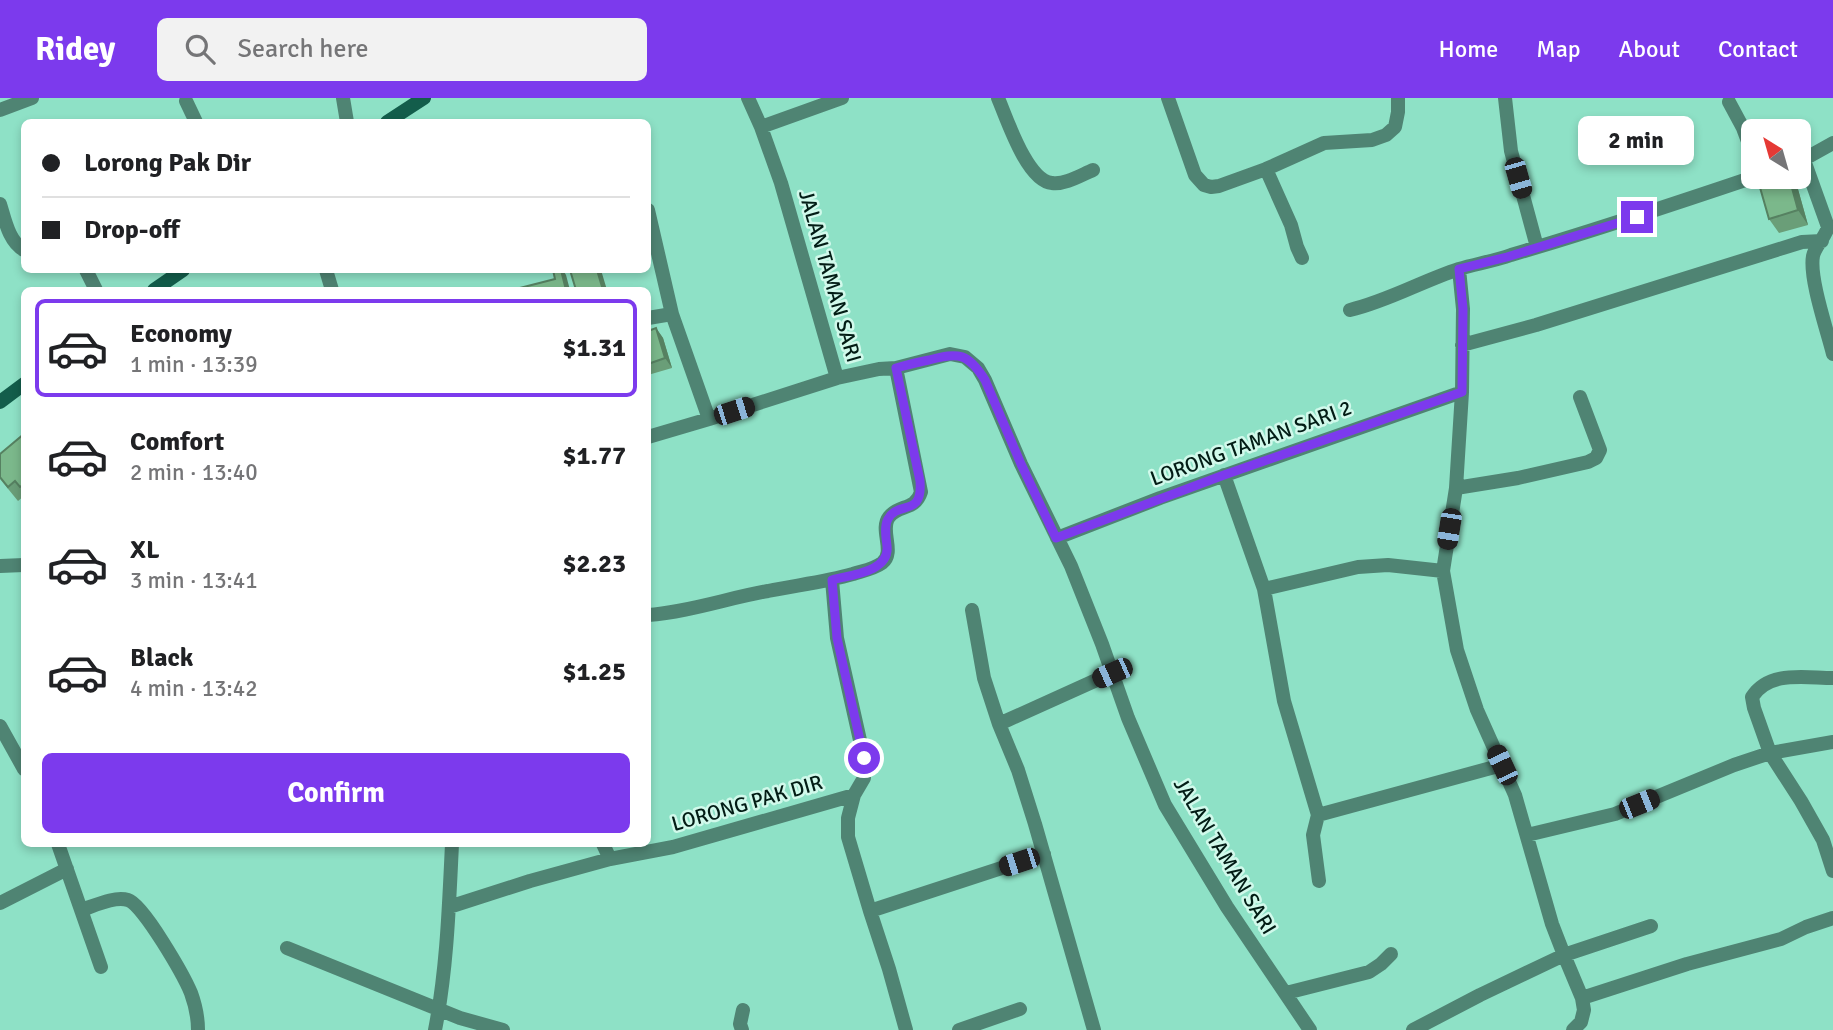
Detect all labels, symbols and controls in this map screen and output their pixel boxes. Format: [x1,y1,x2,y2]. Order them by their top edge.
search box [157,18,647,81]
text: Ridey [35,29,115,70]
icon: search [181,30,219,68]
text: Search here [237,33,369,65]
text: Home [1438,34,1498,64]
text: Map [1536,34,1581,64]
text: About [1619,34,1680,64]
text: Contact [1718,34,1798,64]
callout: 2 min [1579,116,1695,164]
north arrow [1741,119,1811,189]
map controls [1741,119,1811,189]
text: 2 min [1608,126,1664,155]
text: Lorong Pak Dir [84,147,251,179]
car [1503,155,1534,201]
street label: JALAN TAMAN SARI [793,187,867,365]
route end [1621,201,1653,233]
text: Drop-off [84,214,180,246]
icon: car [46,317,109,380]
text: Economy [130,318,232,350]
text: $1.31 [562,332,626,364]
text: 1 min · 13:39 [130,350,258,379]
street label: LORONG TAMAN SARI 2 [1147,394,1355,492]
car [711,395,758,427]
icon: car [46,425,109,488]
text: Comfort [130,426,224,458]
text: $1.77 [562,440,626,472]
text: 2 min · 13:40 [130,458,258,487]
car [1436,507,1463,551]
icon: car [46,533,109,596]
text: XL [130,534,160,566]
text: $2.23 [562,548,626,580]
text: 3 min · 13:41 [130,566,258,595]
icon: car [46,641,109,704]
text: Black [130,642,193,674]
car [1089,655,1136,691]
text: $1.25 [562,656,626,688]
text: 4 min · 13:42 [130,674,258,703]
route start [848,742,880,774]
car [1484,742,1521,788]
button: Confirm [42,753,630,833]
street label: LORONG PAK DIR [669,769,825,837]
street label: JALAN TAMAN SARI [1168,773,1282,939]
car [1616,786,1663,822]
car [996,846,1043,878]

